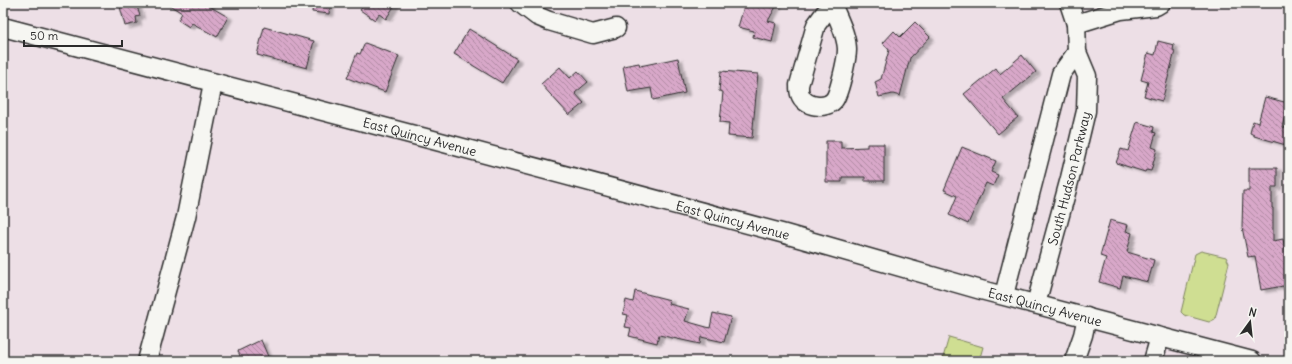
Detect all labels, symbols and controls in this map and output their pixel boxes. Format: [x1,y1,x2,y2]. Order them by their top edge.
scale bar [24,22,122,48]
text: 50 m [30,28,59,43]
street label: South Hudson Parkway [1044,110,1094,247]
street label: East Quincy Avenue [361,113,479,160]
street label: East Quincy Avenue [674,197,792,243]
street label: East Quincy Avenue [986,284,1104,330]
north arrow [1230,302,1270,342]
text: N [1247,305,1258,320]

